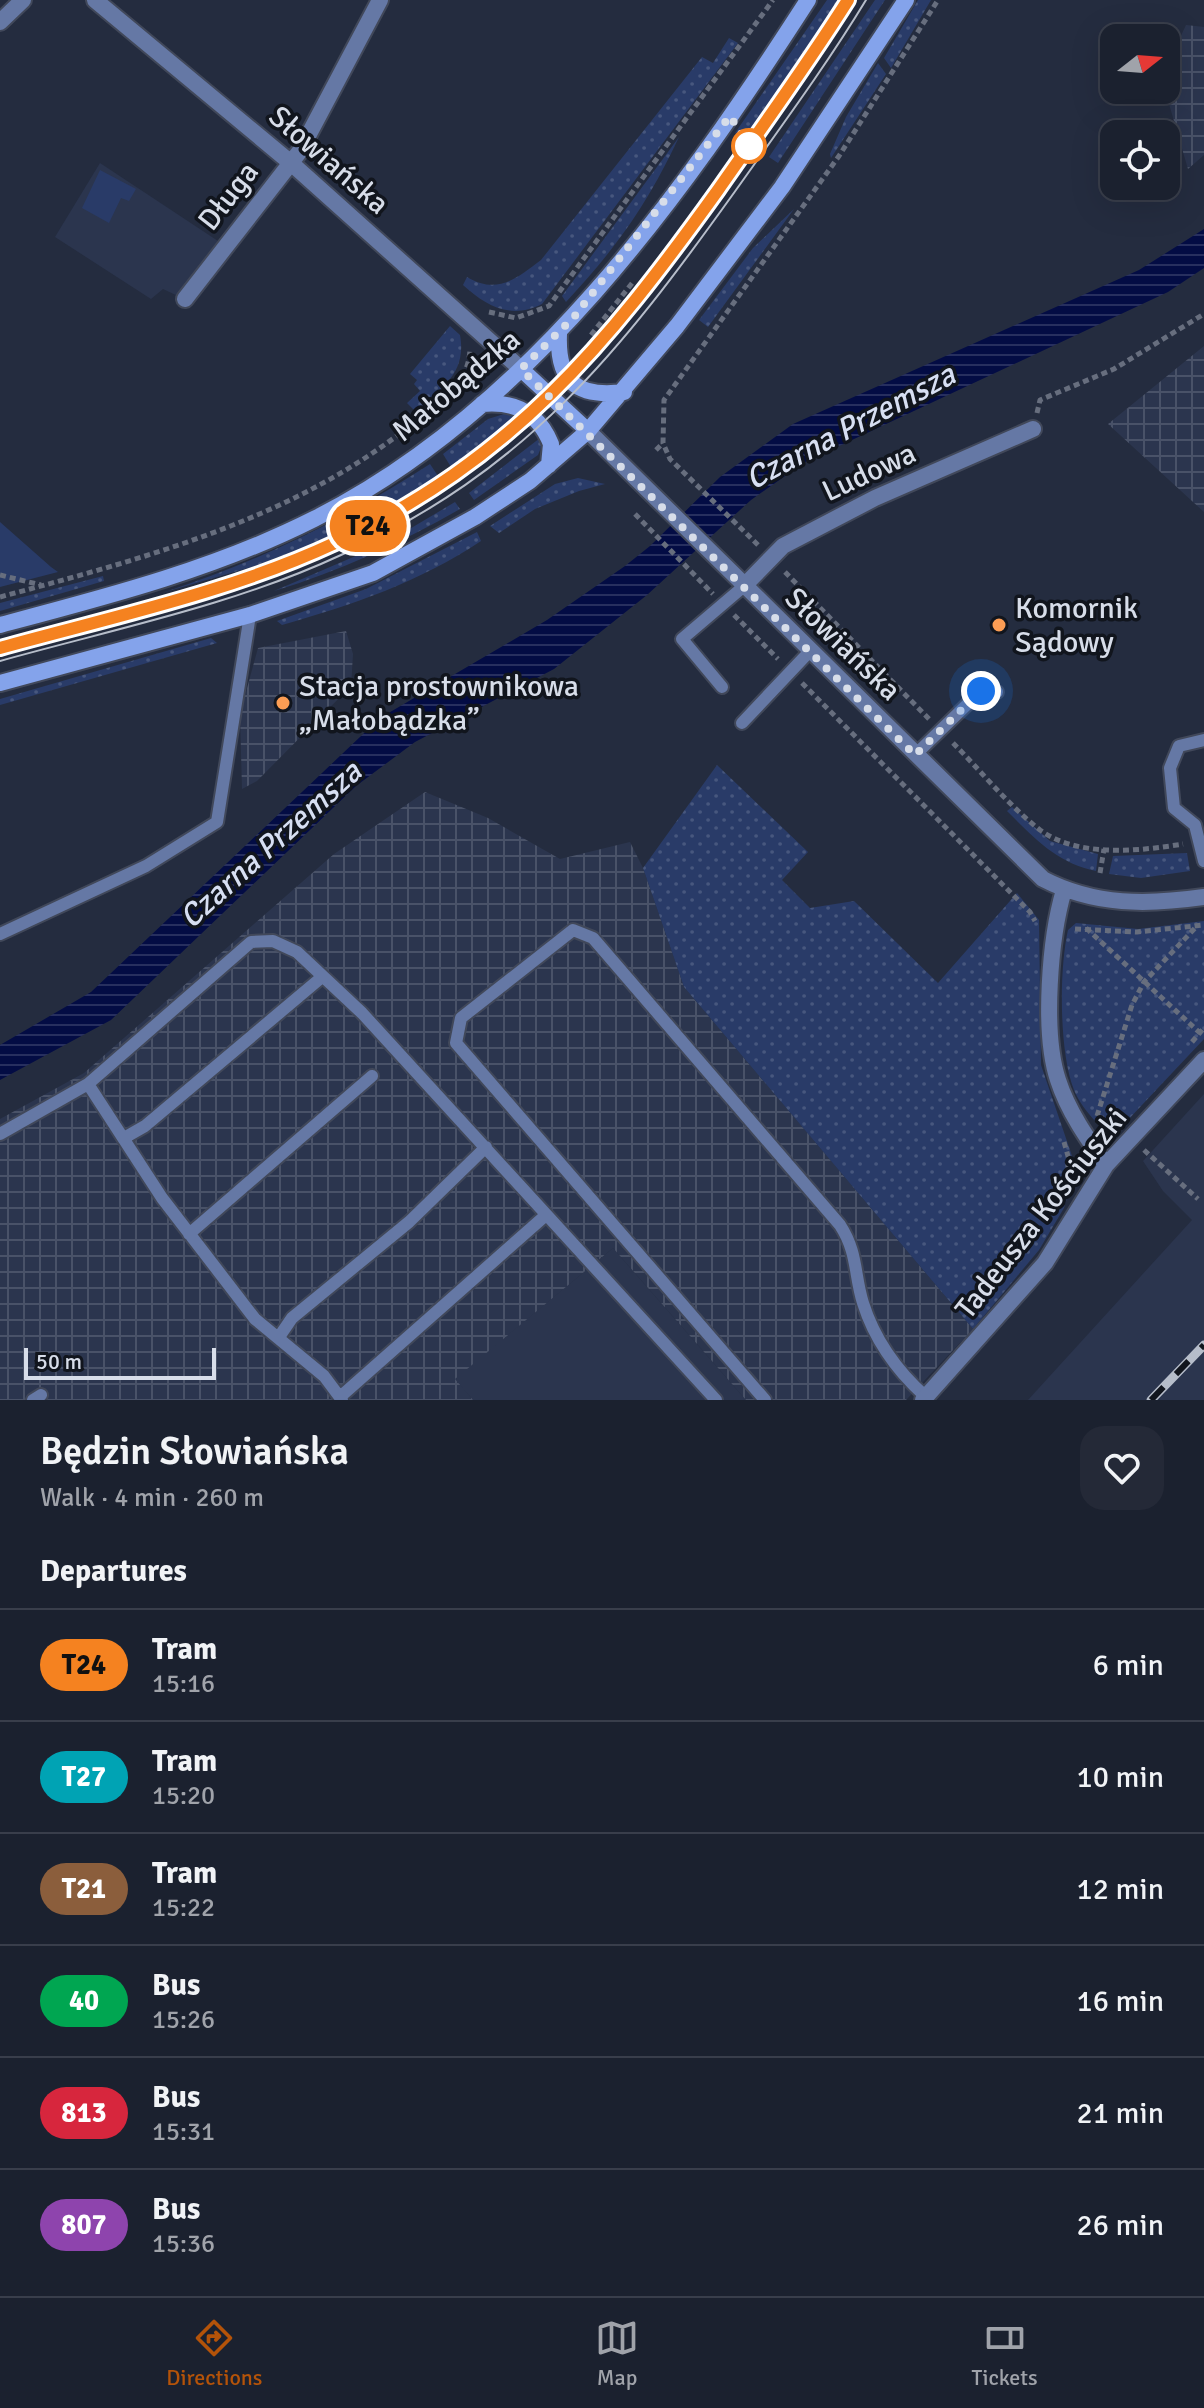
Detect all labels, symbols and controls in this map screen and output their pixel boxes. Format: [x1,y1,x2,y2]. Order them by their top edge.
north arrow [1100,24,1180,104]
map controls [1100,24,1180,200]
street label: Słowiańska [261,98,396,223]
button: locate [1100,120,1180,200]
unlabelled marker [732,129,766,163]
street label: Długa [190,155,267,238]
street label: Małobądzka [385,321,528,450]
water label: Czarna Przemsza [739,354,962,498]
street label: Ludowa [816,435,922,510]
line badge: T24 [322,500,414,552]
text: T24 [346,509,390,543]
street label: Słowiańska [777,580,908,709]
place label: Komornik Sądowy [1015,590,1138,661]
marker: Komornik Sądowy [990,616,1008,634]
place label: Stacja prostownikowa „Małobądzka” [299,668,579,739]
your location [961,671,1001,711]
marker: Stacja prostownikowa „Małobądzka” [274,694,292,712]
water label: Czarna Przemsza [171,752,370,936]
street label: Tadeusza Kościuszki [947,1100,1135,1326]
scale bar [24,1344,216,1380]
text: 50 m [36,1348,82,1375]
button: heart [1080,1426,1164,1510]
text: Będzin Słowiańska [40,1428,349,1475]
text: Walk · 4 min · 260 m [40,1482,264,1514]
text: Departures [40,1553,187,1590]
text: Tram [152,1631,217,1668]
text: 6 min [1093,1647,1164,1684]
text: T24 [62,1648,106,1682]
text: 15:16 [152,1668,215,1700]
text: Tram [152,1743,217,1780]
text: 10 min [1077,1759,1164,1796]
text: T27 [62,1760,106,1794]
text: 15:20 [152,1780,215,1812]
text: Tram [152,1855,217,1892]
text: 12 min [1077,1871,1164,1908]
text: T21 [62,1872,106,1906]
text: 15:22 [152,1892,215,1924]
text: Bus [152,1967,200,2004]
text: 16 min [1077,1983,1164,2020]
text: 40 [69,1984,99,2018]
text: 15:26 [152,2004,215,2036]
text: Bus [152,2079,200,2116]
text: 21 min [1077,2095,1164,2132]
text: 813 [61,2096,107,2130]
text: 15:31 [152,2116,215,2148]
text: Bus [152,2191,200,2228]
text: 26 min [1077,2207,1164,2244]
text: 807 [61,2208,107,2242]
text: 15:36 [152,2228,215,2260]
tab: Directions [166,2316,262,2391]
tab: Map [595,2316,639,2391]
tab: Tickets [972,2316,1038,2391]

